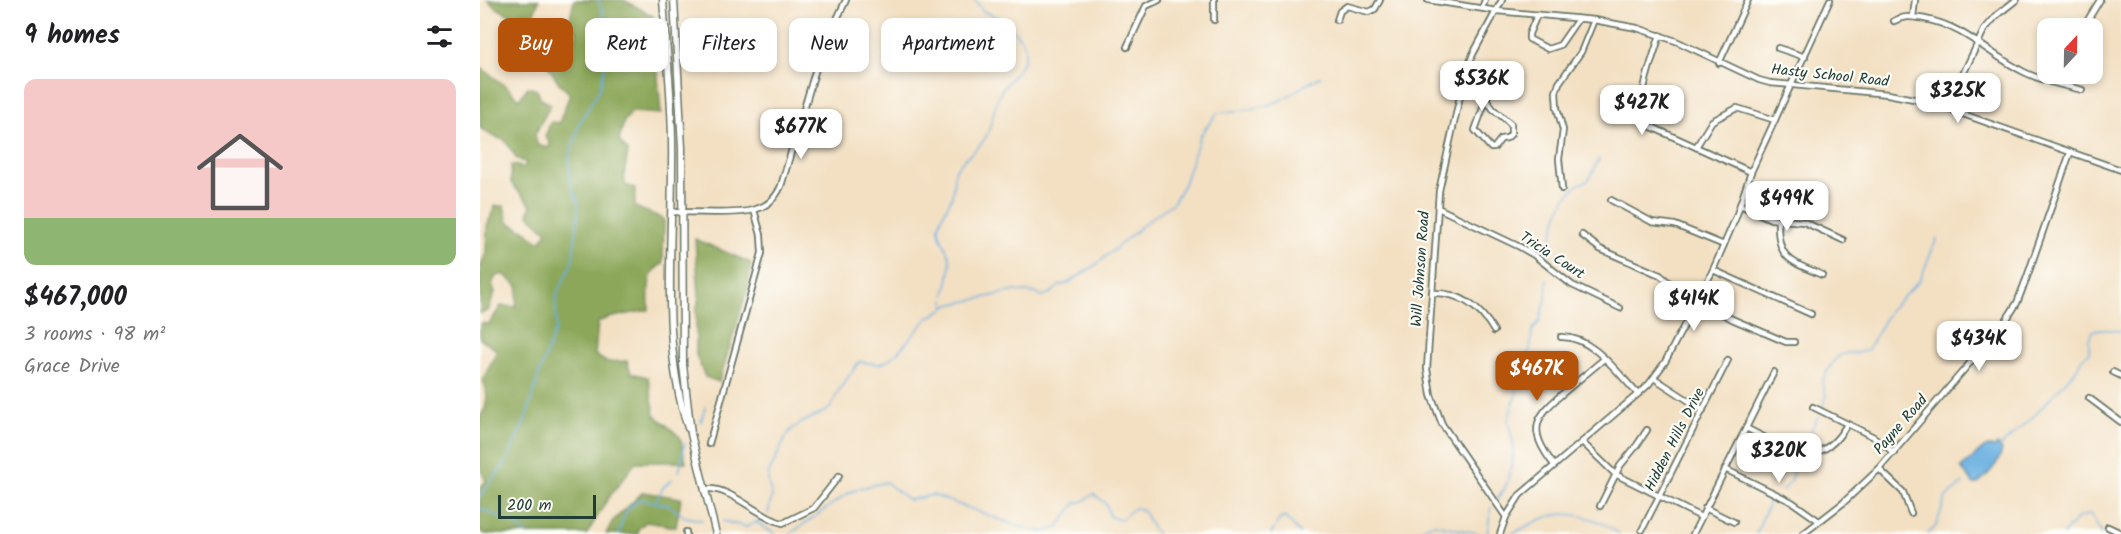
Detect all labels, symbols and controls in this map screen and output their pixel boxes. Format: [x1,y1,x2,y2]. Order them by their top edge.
text: 9 homes [24,15,120,57]
chip: Buy [498,18,573,72]
chip: Rent [585,18,668,72]
chip: Filters [680,18,777,72]
chip: New [789,18,869,72]
chip: Apartment [881,18,1016,72]
north arrow [2037,18,2103,84]
map controls [2037,18,2103,84]
icon: filters [423,20,456,53]
street label: Hasty School Road [1770,58,1891,94]
pin: $536K [1440,61,1524,112]
text: $536K [1454,64,1510,96]
pin: $325K [1916,73,2000,124]
text: $325K [1930,76,1986,108]
pin: $427K [1600,85,1684,136]
text: $427K [1614,88,1670,120]
pin: $677K [759,109,843,160]
text: $677K [774,112,828,144]
icon: home [186,118,294,226]
pin: $499K [1745,181,1829,232]
text: $499K [1759,184,1815,216]
street label: Will Johnson Road [1405,210,1437,328]
street label: Tricia Court [1515,226,1590,286]
text: $467,000 [24,277,127,319]
pin: $414K [1652,281,1736,332]
text: $414K [1668,284,1720,316]
text: 3 rooms · 98 m² [24,319,165,351]
pin: $434K [1937,321,2021,372]
text: $434K [1951,324,2007,356]
text: Grace Drive [24,351,120,383]
pin: $467K [1495,351,1579,402]
text: $467K [1509,354,1565,386]
street label: Hidden Hills Drive [1638,384,1712,496]
street label: Payne Road [1868,389,1934,460]
pin: $320K [1737,433,1821,484]
text: $320K [1751,436,1807,468]
scale bar [498,492,596,520]
text: 200 m [507,493,551,518]

